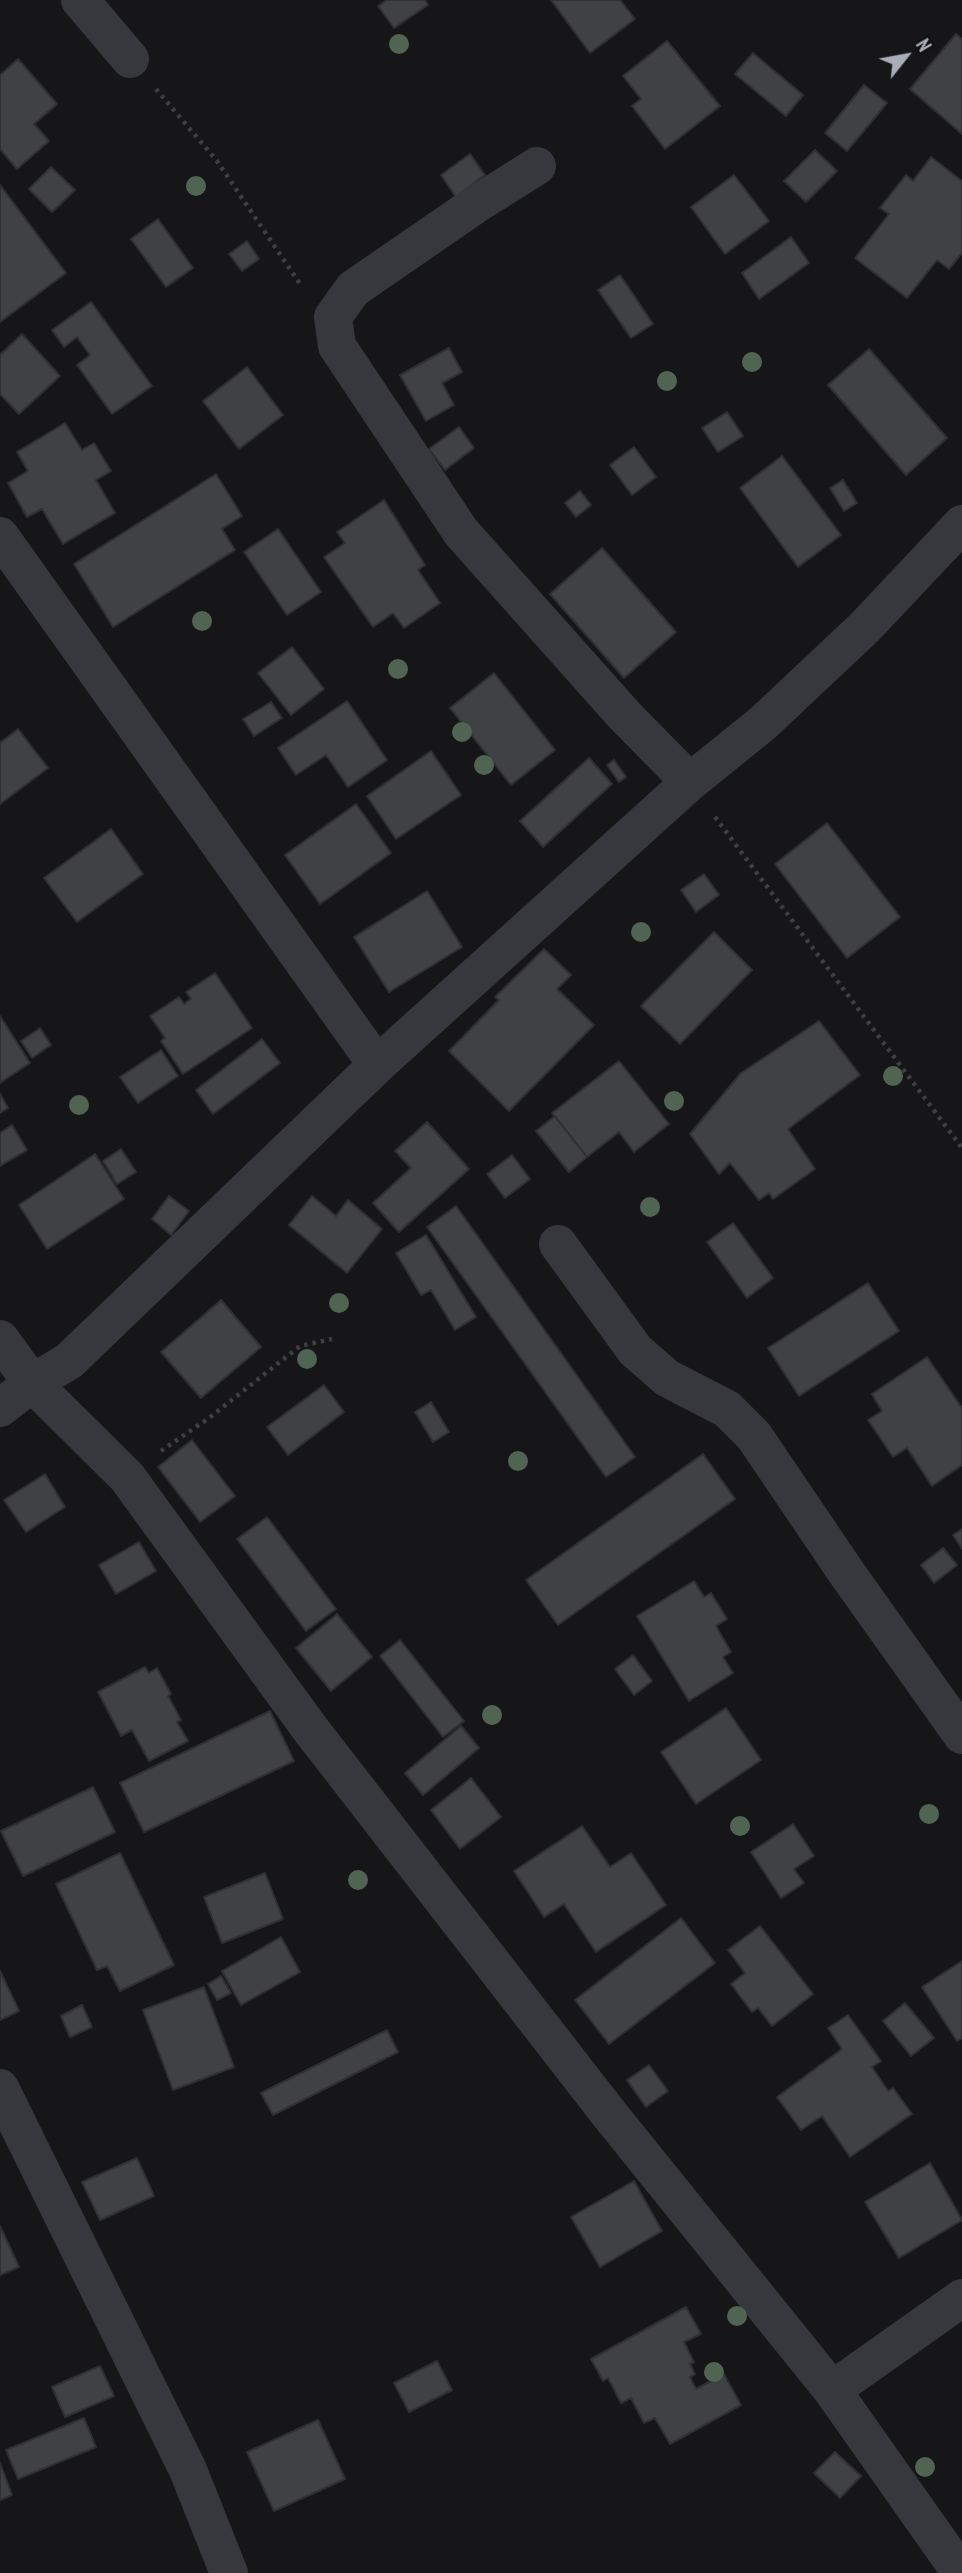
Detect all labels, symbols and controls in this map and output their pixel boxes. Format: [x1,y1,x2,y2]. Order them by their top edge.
north arrow [871,21,941,91]
text: N [911,35,937,56]

